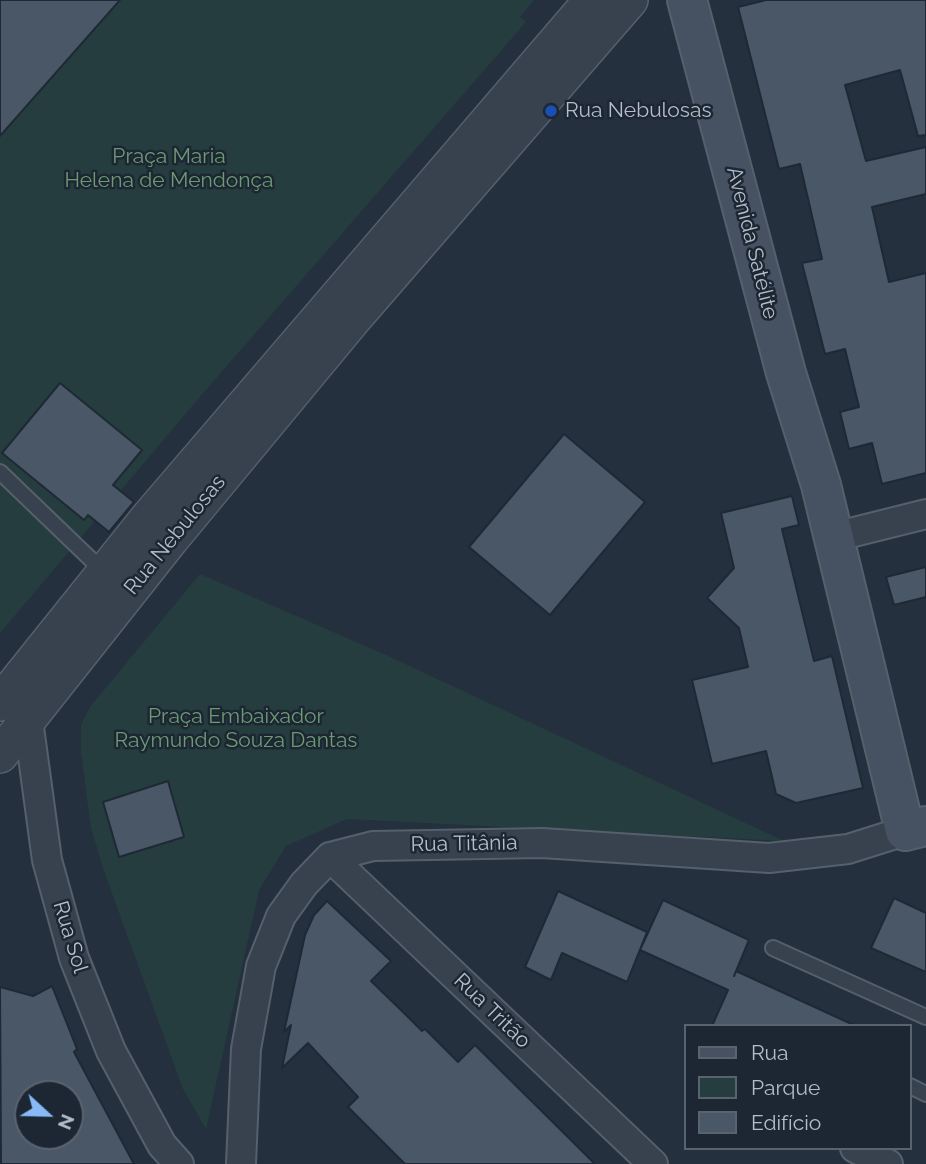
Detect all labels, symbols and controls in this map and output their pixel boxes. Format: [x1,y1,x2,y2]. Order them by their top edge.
place label: Rua Nebulosas [565,98,712,124]
marker: Rua Nebulosas [543,103,559,119]
park label: Praça Maria Helena de Mendonça [64,144,274,194]
street label: Avenida Satélite [721,164,783,322]
street label: Rua Nebulosas [119,470,231,600]
park label: Praça Embaixador Raymundo Souza Dantas [115,704,357,754]
street label: Rua Titânia [410,830,518,858]
street label: Rua Sol [47,898,93,976]
street label: Rua Tritão [448,968,536,1054]
legend [684,1024,912,1150]
text: Rua [751,1040,788,1065]
text: Parque [751,1075,820,1100]
north arrow [14,1080,84,1150]
text: Edifício [751,1110,821,1135]
text: N [54,1111,80,1133]

